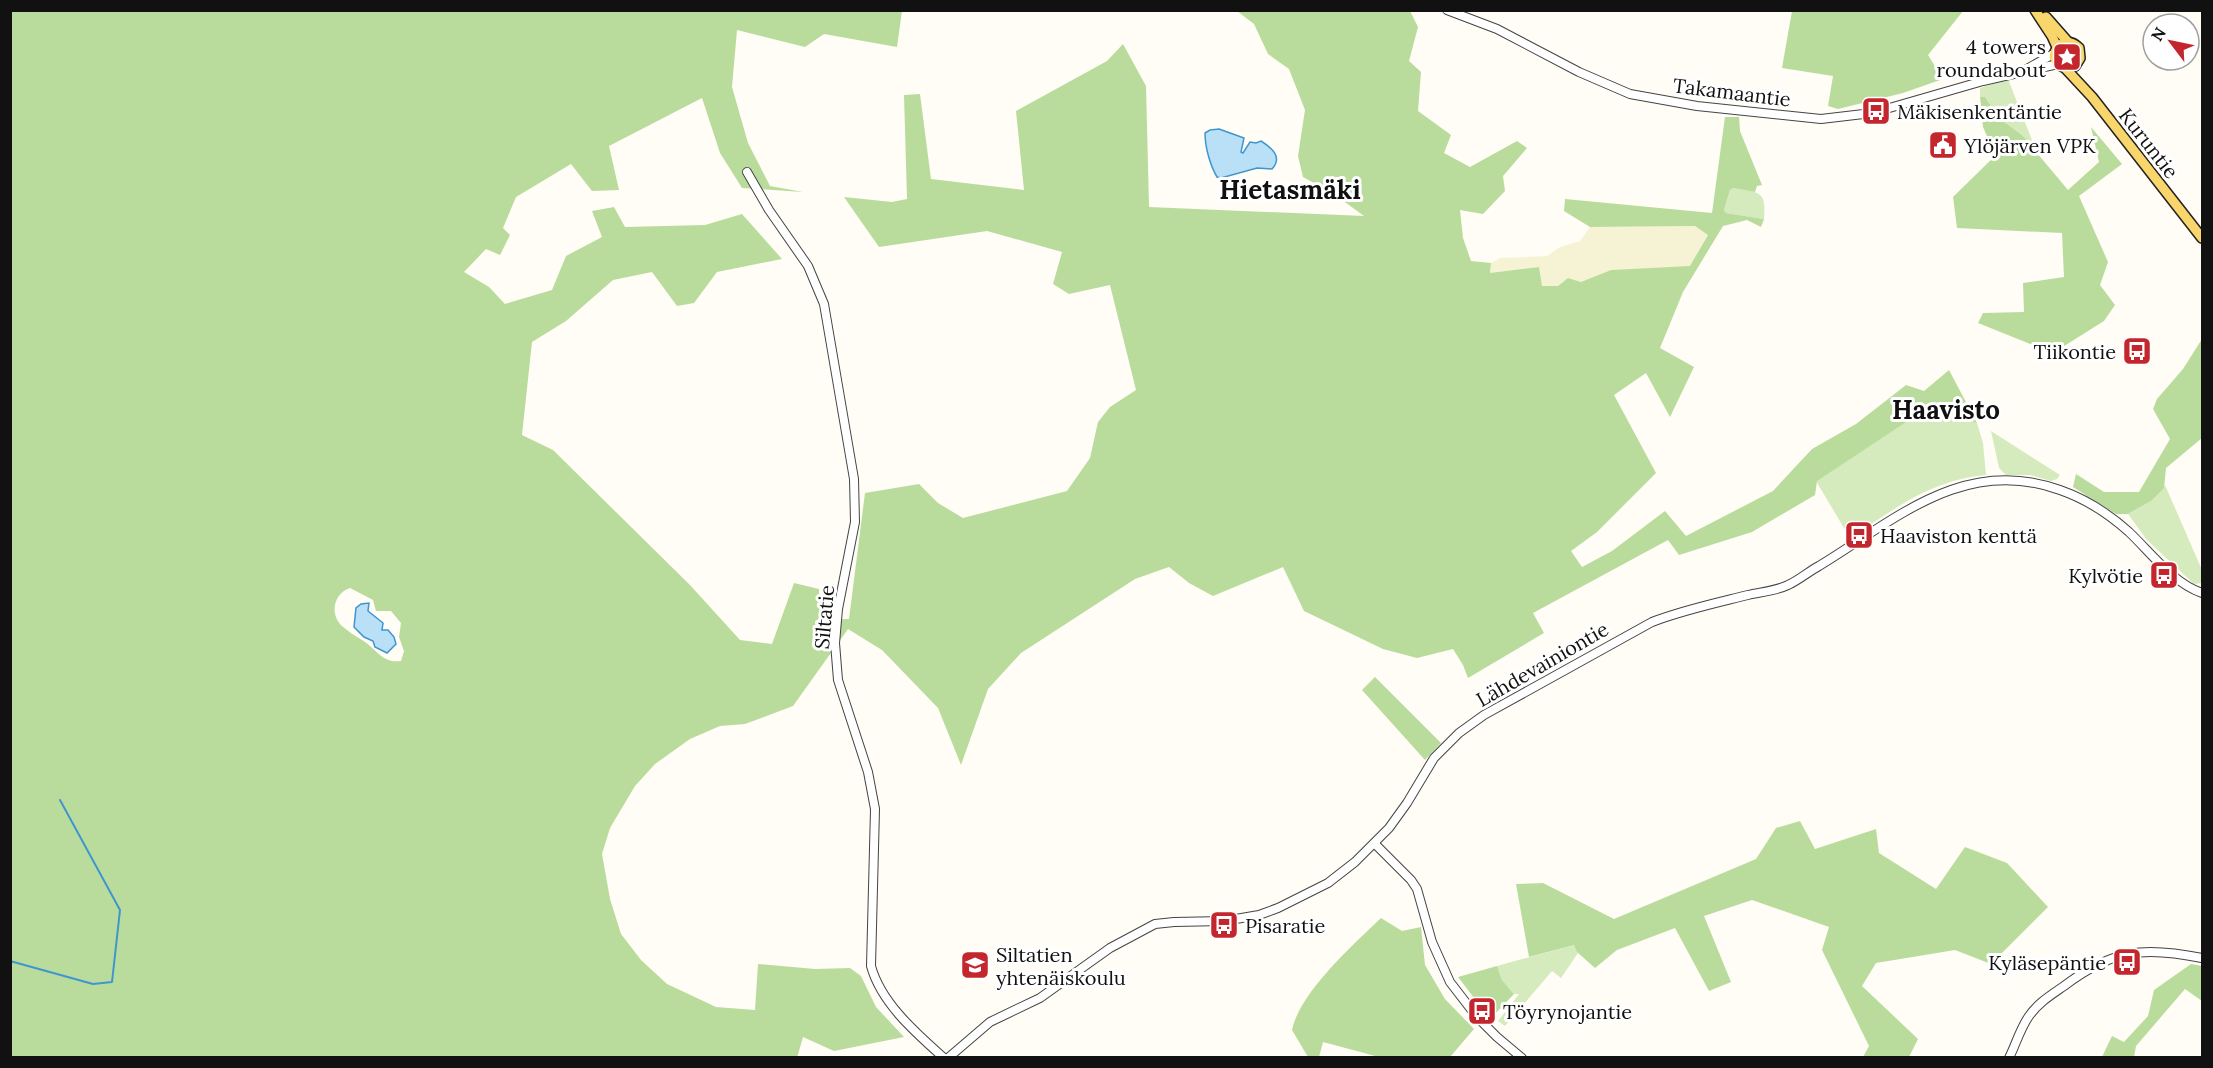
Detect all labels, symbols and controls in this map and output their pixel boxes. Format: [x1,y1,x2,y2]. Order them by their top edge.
north arrow [2141,12,2201,72]
text: N [2147,24,2170,45]
place label: 4 towers roundabout [1936,34,2046,82]
place icon: 4 towers roundabout [2051,41,2083,73]
street label: Takamaantie [1672,72,1792,112]
bus stop icon: Mäkisenkentäntie [1860,95,1892,127]
place label: Mäkisenkentäntie [1897,99,2062,124]
street label: Kuruntie [2114,103,2184,183]
public building icon: Ylöjärven VPK [1927,129,1959,161]
place label: Ylöjärven VPK [1963,133,2096,158]
district label: Hietasmäki [1219,173,1361,206]
bus stop icon: Tiikontie [2121,335,2153,367]
place label: Tiikontie [2034,339,2116,364]
district label: Haavisto [1892,393,2000,426]
bus stop icon: Haaviston kenttä [1843,519,1875,551]
place label: Haaviston kenttä [1880,523,2037,548]
bus stop icon: Kylvötie [2148,559,2180,591]
place label: Kylvötie [2068,563,2143,588]
street label: Siltatie [809,584,839,650]
street label: Lähdevainiontie [1471,616,1613,712]
bus stop icon: Pisaratie [1208,909,1240,941]
place label: Pisaratie [1245,913,1325,938]
place label: Siltatien yhtenäiskoulu [996,942,1126,990]
bus stop icon: Kyläsepäntie [2111,946,2143,978]
school or university icon: Siltatien yhtenäiskoulu [959,949,991,981]
place label: Kyläsepäntie [1988,950,2106,975]
bus stop icon: Töyrynojantie [1466,995,1498,1027]
place label: Töyrynojantie [1503,999,1632,1024]

